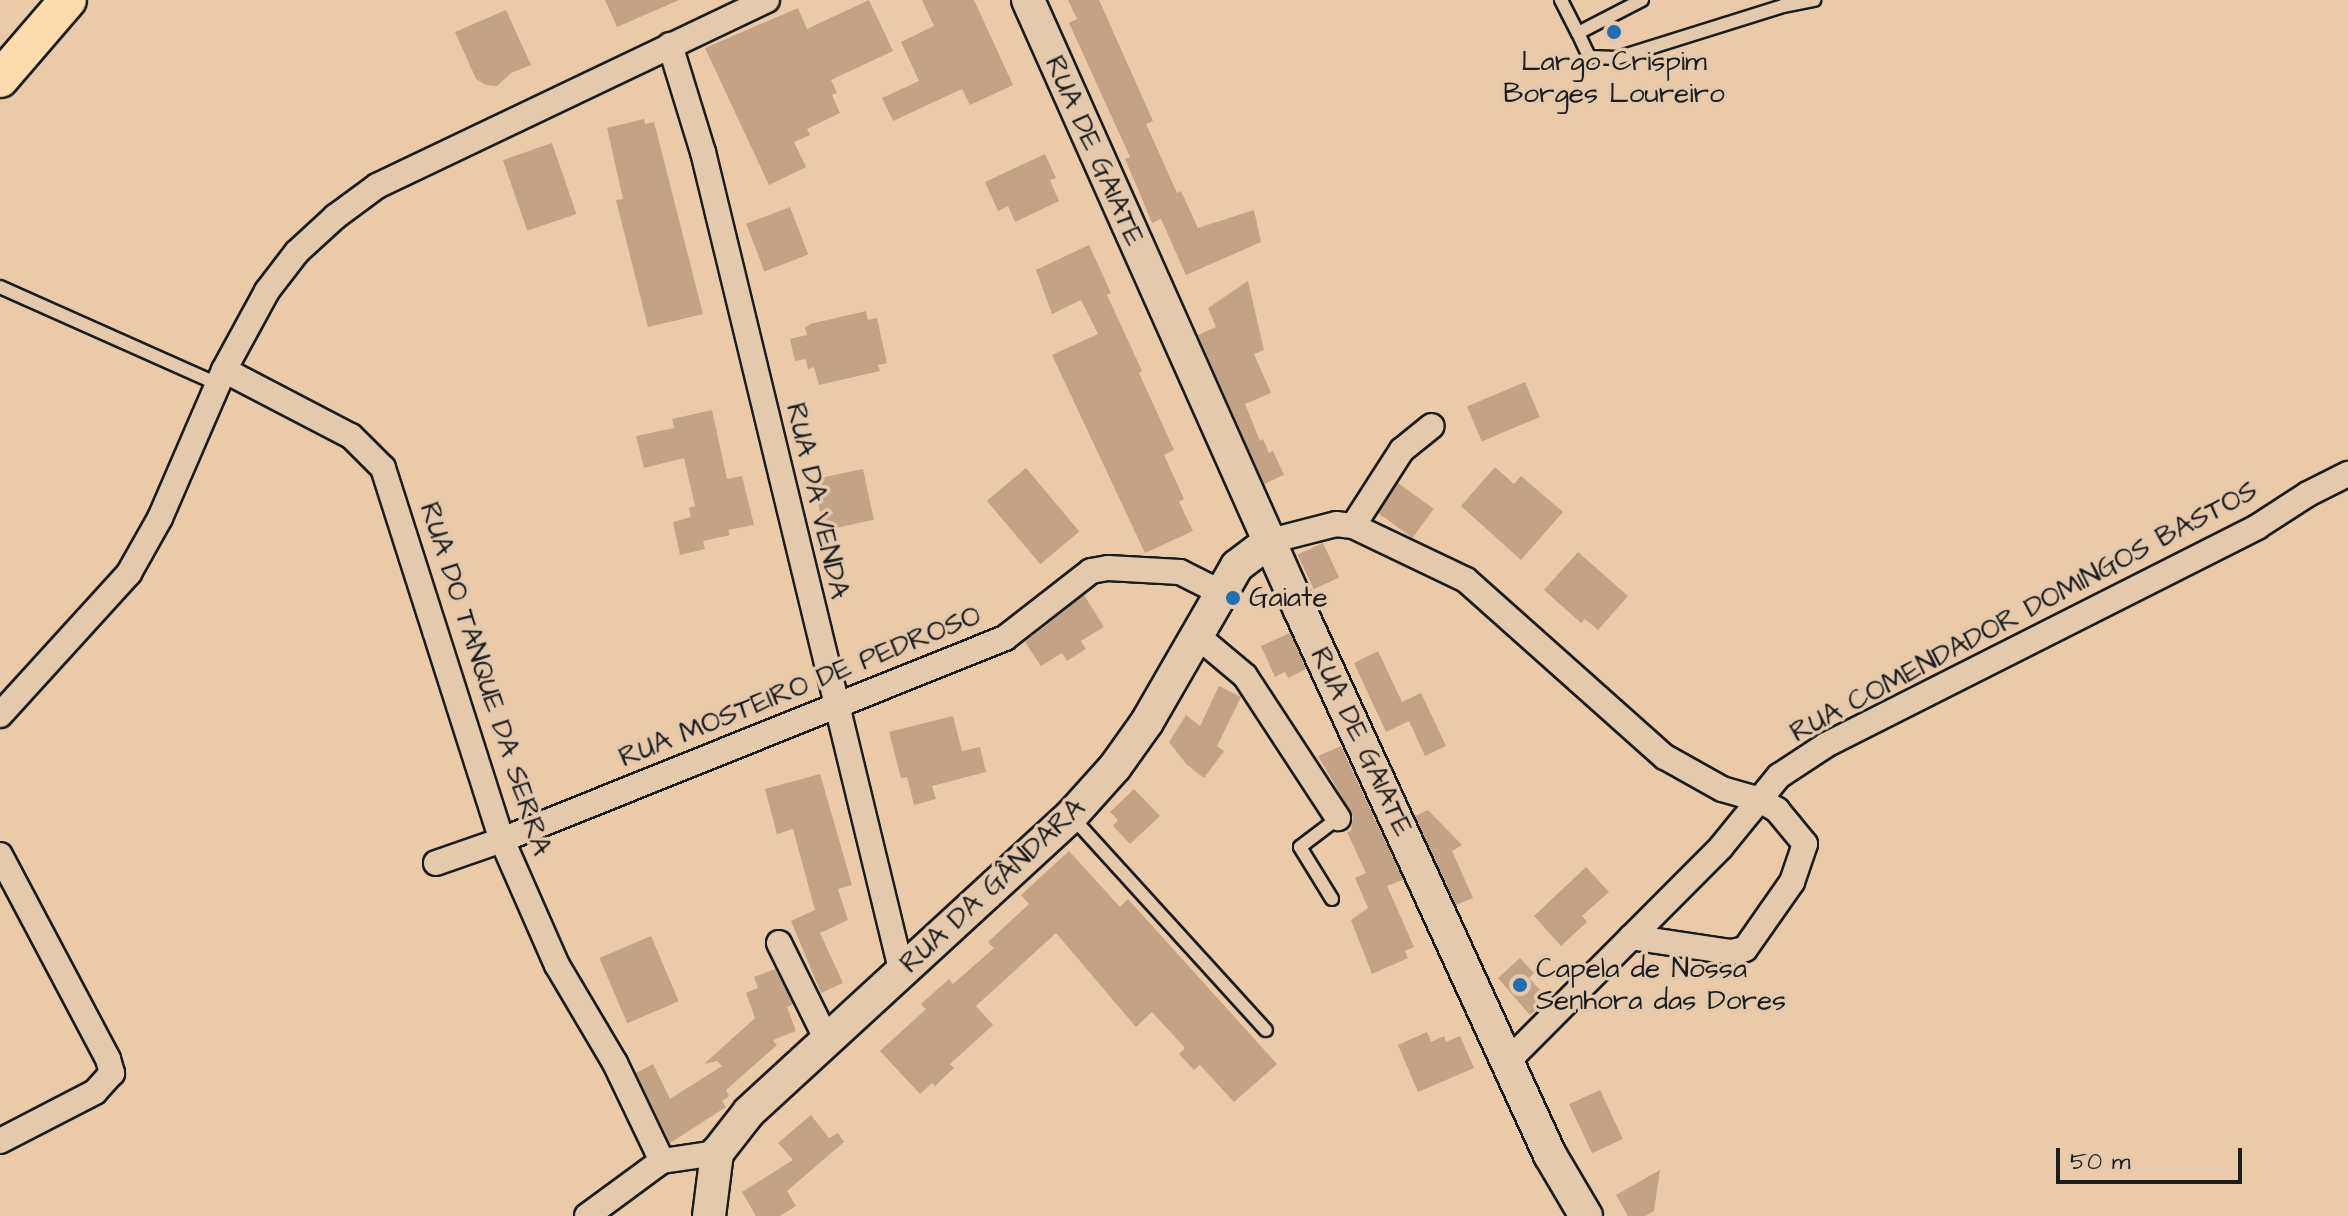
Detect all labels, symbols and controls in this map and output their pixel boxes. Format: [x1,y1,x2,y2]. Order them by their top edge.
marker: Largo Crispim Borges Loureiro [1605,23,1623,41]
place label: Largo Crispim Borges Loureiro [1503,45,1725,111]
street label: RUA DE GAIATE [1037,51,1151,251]
street label: RUA DA VENDA [778,400,856,602]
street label: RUA COMENDADOR DOMINGOS BASTOS [1785,474,2263,750]
street label: RUA DO TANQUE DA SERRA [412,498,558,860]
place label: Gaiate [1249,581,1328,615]
marker: Gaiate [1224,589,1242,607]
street label: RUA MOSTEIRO DE PEDROSO [614,599,986,775]
street label: RUA DE GAIATE [1303,642,1419,842]
street label: RUA DA GÂNDARA [893,792,1093,980]
place label: Capela de Nossa Senhora das Dores [1536,952,1786,1018]
marker: Capela de Nossa Senhora das Dores [1511,976,1529,994]
scale bar [2060,1132,2246,1182]
text: 50 m [2070,1145,2130,1179]

